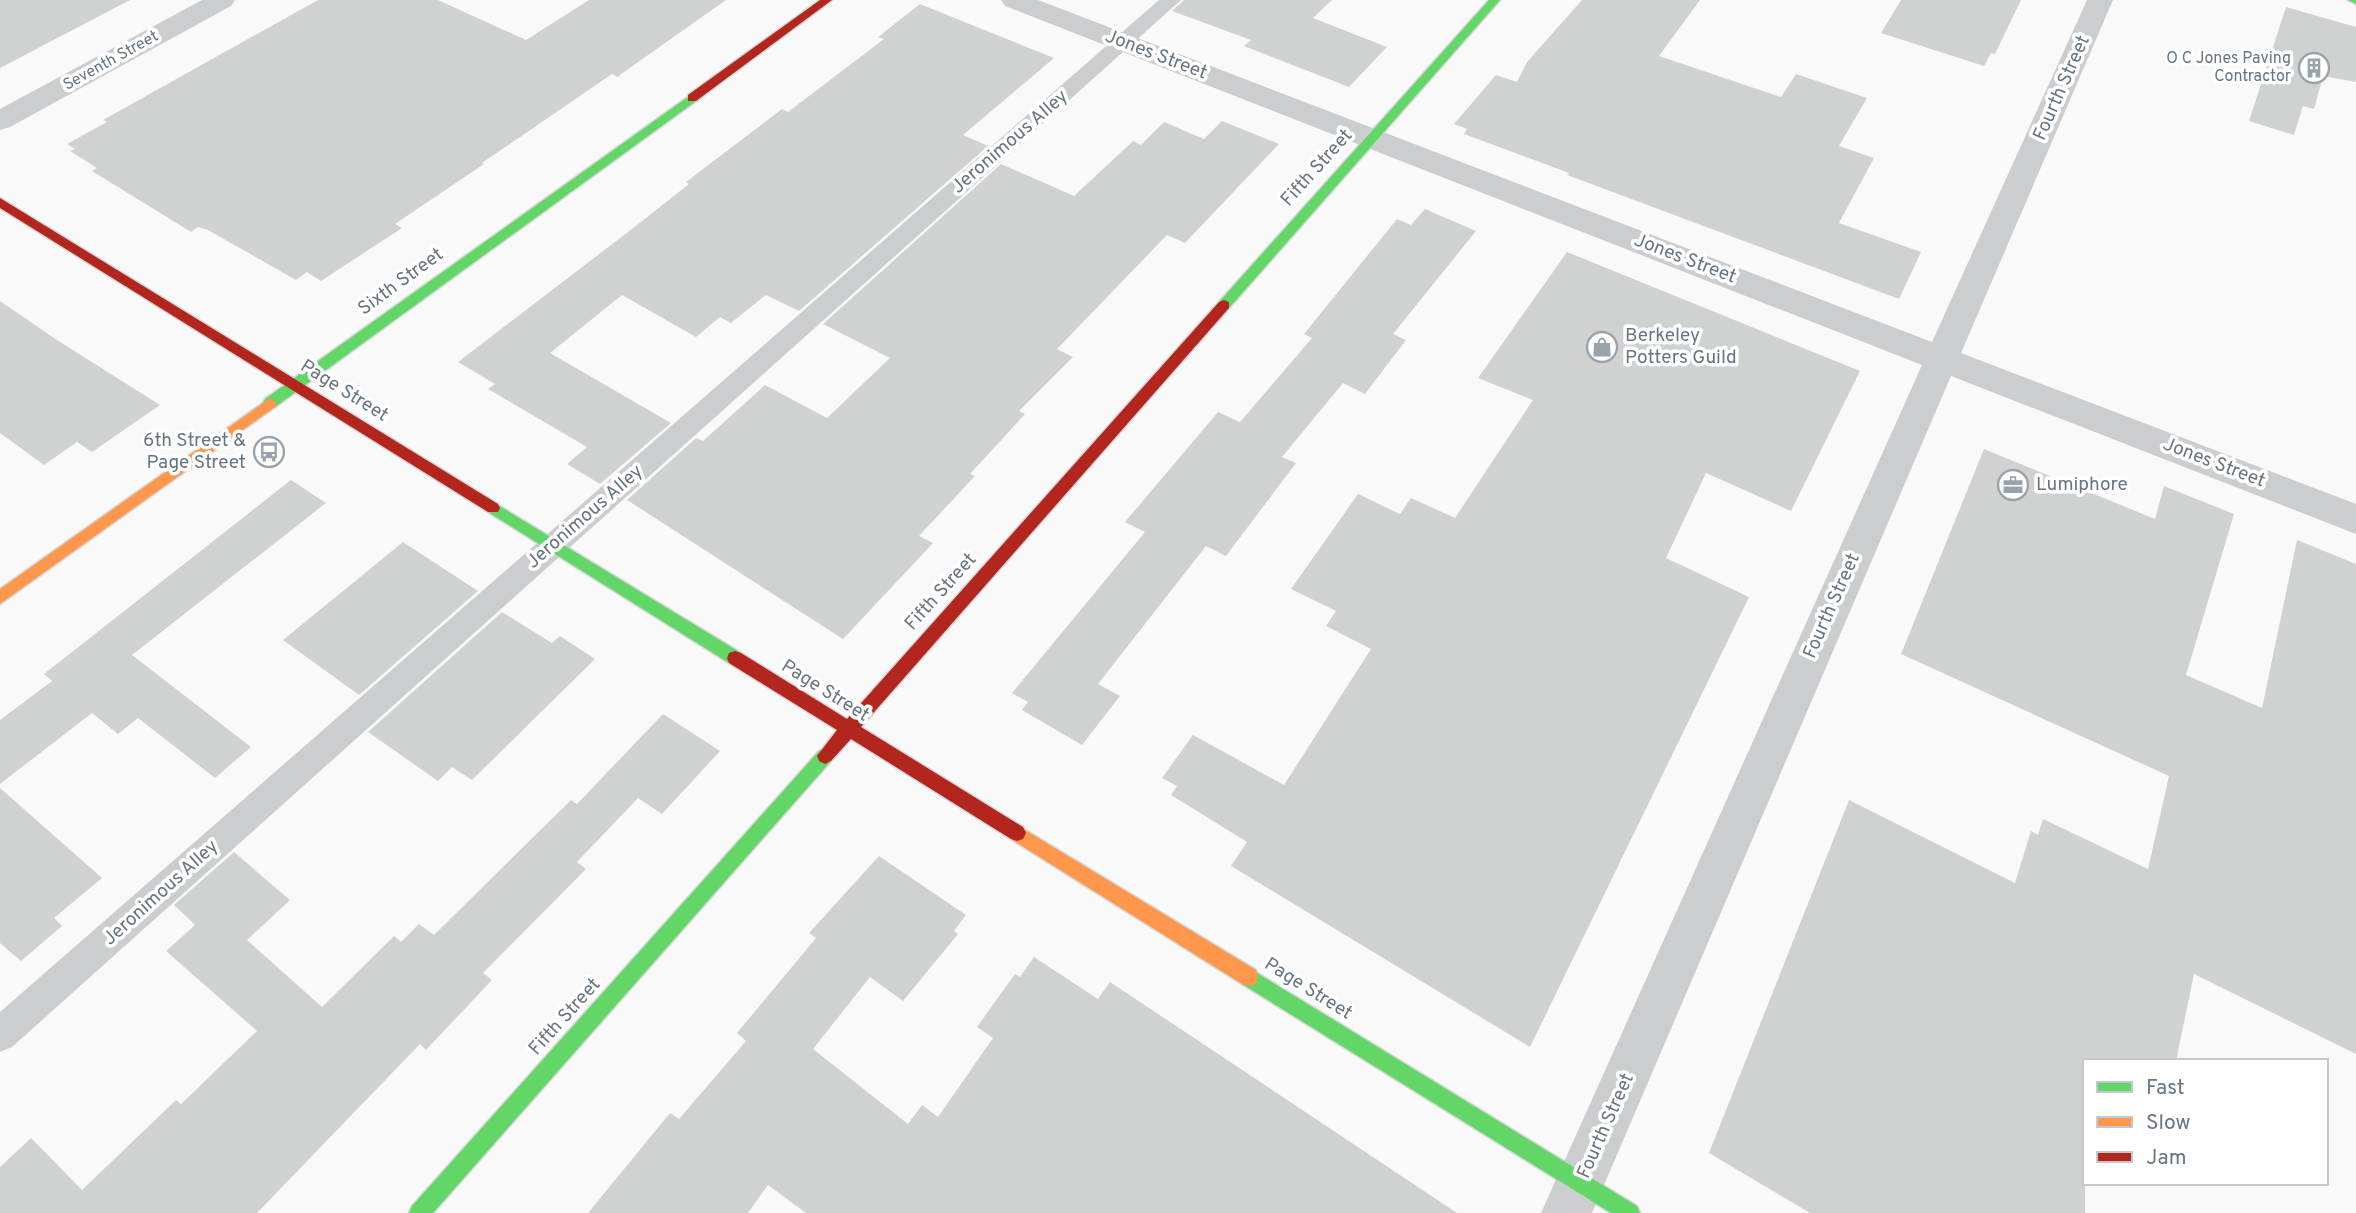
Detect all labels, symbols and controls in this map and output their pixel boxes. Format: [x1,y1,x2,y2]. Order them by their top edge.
street label: Jones Street [1101,25,1211,85]
street label: Seventh Street [60,27,162,95]
street label: Fourth Street [2028,32,2096,144]
place label: O C Jones Paving Contractor [2166,49,2291,87]
building icon: O C Jones Paving Contractor [2297,51,2331,85]
street label: Jeronimous Alley [947,85,1073,199]
street label: Fifth Street [1276,124,1358,212]
street label: Jones Street [1630,229,1740,289]
street label: Sixth Street [353,243,449,321]
place label: Berkeley Potters Guild [1625,324,1737,370]
shop icon: Berkeley Potters Guild [1585,330,1619,364]
street label: Page Street [295,354,393,428]
place label: 6th Street & Page Street [143,429,246,475]
street label: Jones Street [2159,433,2269,493]
bus stop icon: 6th Street & Page Street [252,435,286,469]
street label: Jeronimous Alley [522,460,648,574]
office icon: Lumiphore [1996,468,2030,502]
place label: Lumiphore [2036,473,2128,497]
street label: Fifth Street [900,548,982,636]
street label: Fourth Street [1798,550,1866,662]
street label: Page Street [776,654,874,728]
street label: Jeronimous Alley [98,835,224,951]
street label: Page Street [1259,952,1357,1026]
street label: Fifth Street [524,973,606,1061]
legend [2083,1059,2328,1185]
street label: Fourth Street [1572,1070,1640,1182]
text: Fast [2146,1075,2185,1102]
text: Slow [2146,1110,2191,1137]
text: Jam [2146,1145,2187,1172]

